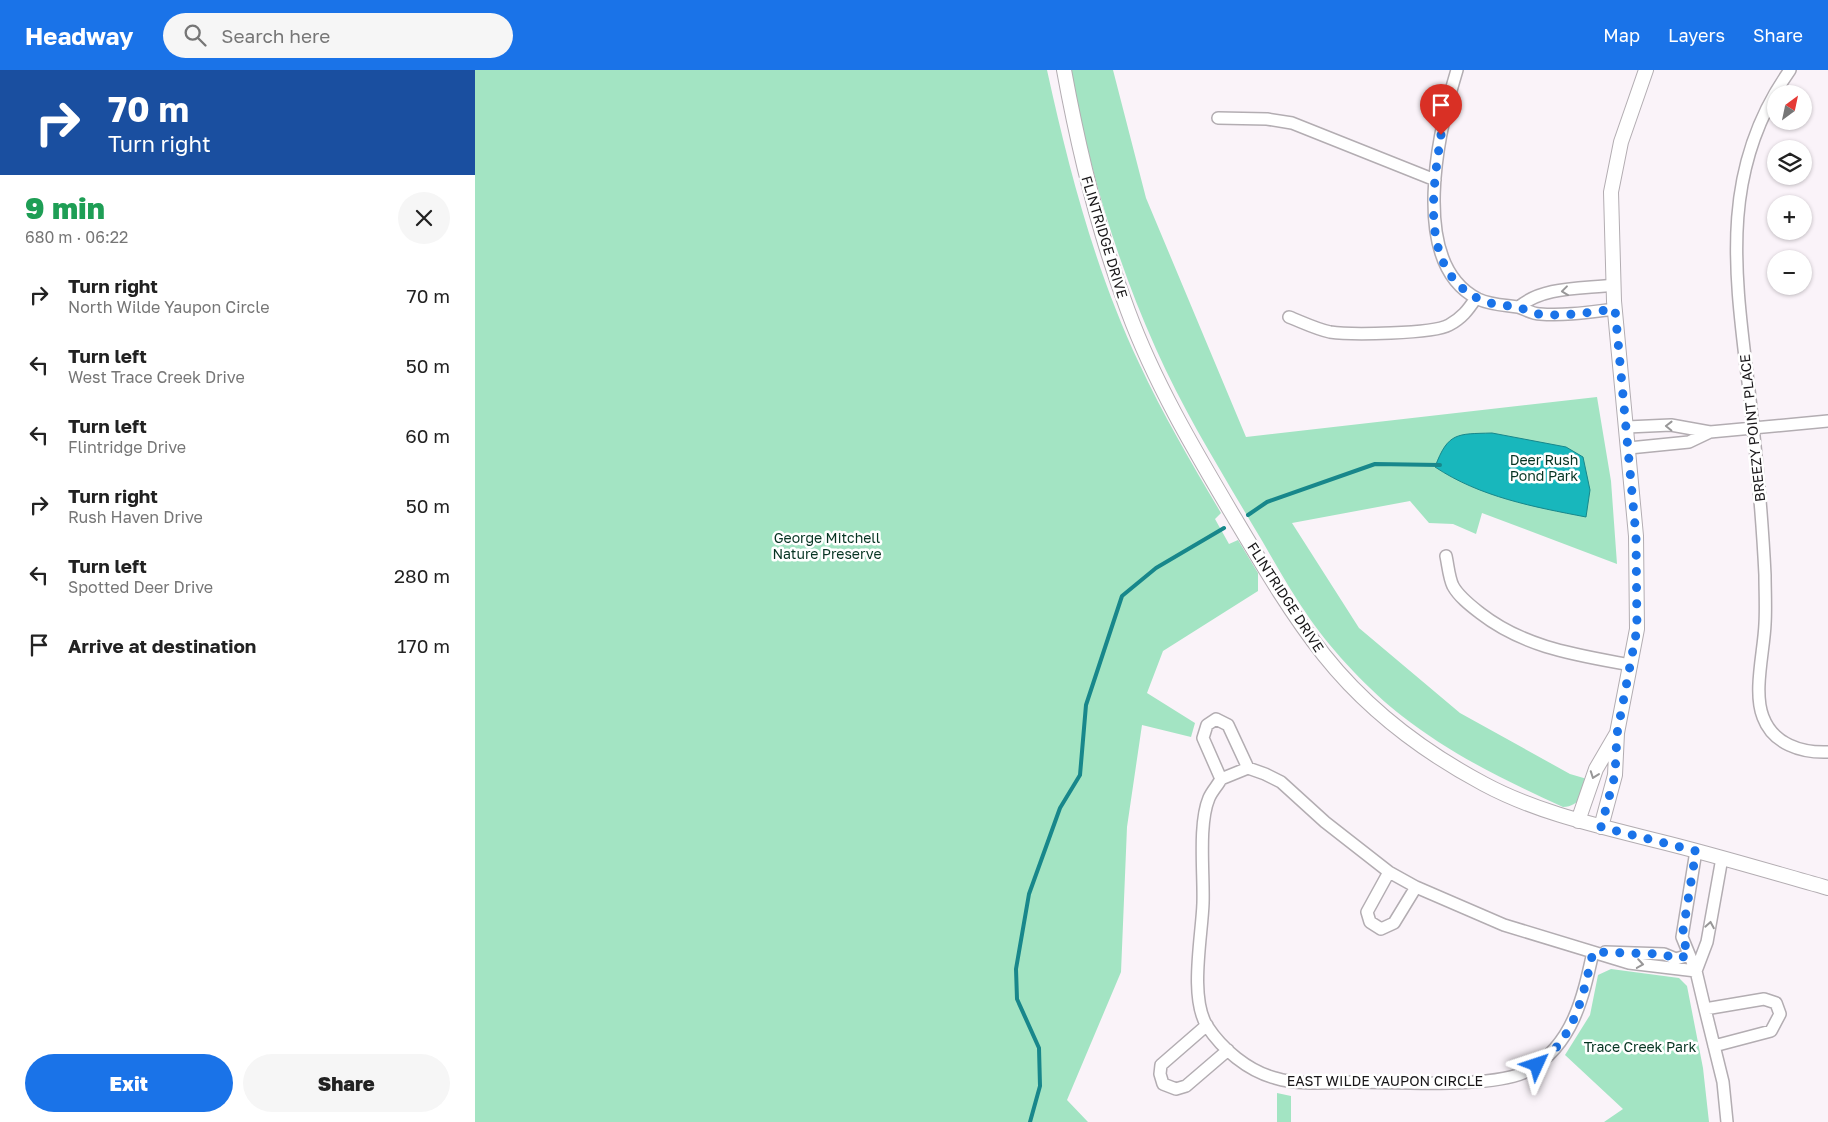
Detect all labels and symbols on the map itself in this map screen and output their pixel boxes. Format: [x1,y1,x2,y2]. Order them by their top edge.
pin [1420,84,1462,135]
north arrow [1767,85,1813,130]
street label: FLINTRIDGE DRIVE [1078,174,1132,300]
one-way arrow [1561,285,1569,296]
street label: BREEZY POINT PLACE [1736,353,1768,503]
one-way arrow [1664,421,1672,431]
park label: Deer Rush Pond Park [1510,451,1578,484]
park label: George Mitchell Nature Preserve [772,529,882,562]
street label: FLINTRIDGE DRIVE [1244,539,1328,655]
one-way arrow [1590,771,1600,779]
one-way arrow [1705,920,1715,929]
one-way arrow [1635,959,1644,969]
position arrow [1510,1038,1562,1090]
park label: Trace Creek Park [1584,1038,1696,1055]
street label: EAST WILDE YAUPON CIRCLE [1287,1072,1483,1089]

